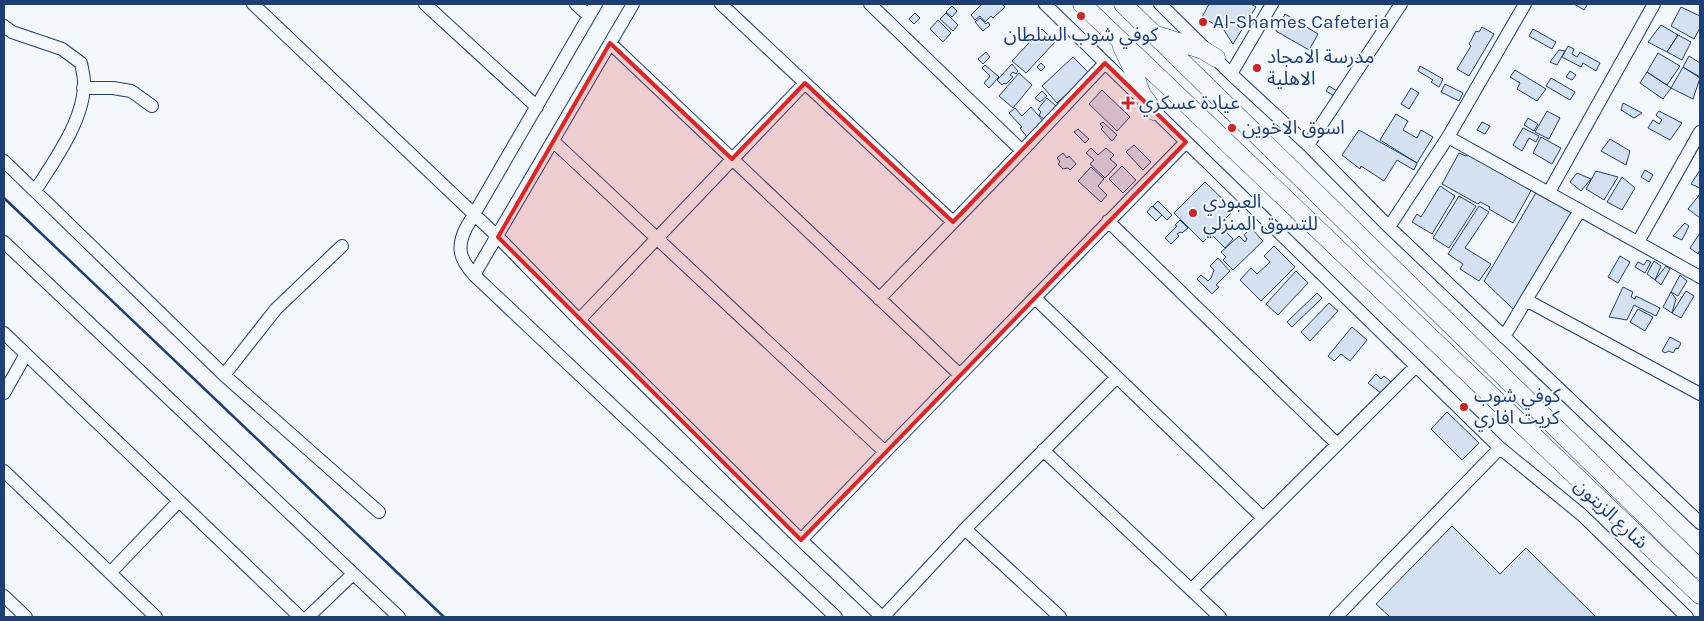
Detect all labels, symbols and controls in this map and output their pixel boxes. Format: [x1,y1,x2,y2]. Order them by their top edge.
marker: كوفي شوب السلطان [1075,10,1087,22]
place label: Al-Shames Cafeteria [1213,11,1390,33]
marker: Al-Shames Cafeteria [1197,16,1209,28]
place label: كوفي شوب السلطان [1004,24,1159,49]
place label: مدرسة الامجاد الاهلية [1267,46,1374,90]
marker: مدرسة الامجاد الاهلية [1251,62,1263,74]
place label: عيادة عسكري [1139,92,1240,117]
marker: عيادة عسكري [1121,96,1135,110]
place label: اسوق الاخوين [1242,117,1345,139]
marker: اسوق الاخوين [1226,122,1238,134]
place label: العبودي للتسوق المنزلي [1203,191,1318,238]
marker: العبودي للتسوق المنزلي [1187,207,1199,219]
place label: كوفي شوب كريت افاري [1474,385,1562,432]
marker: كوفي شوب كريت افاري [1458,401,1470,413]
street label: شارع الزيتون [1568,474,1652,555]

